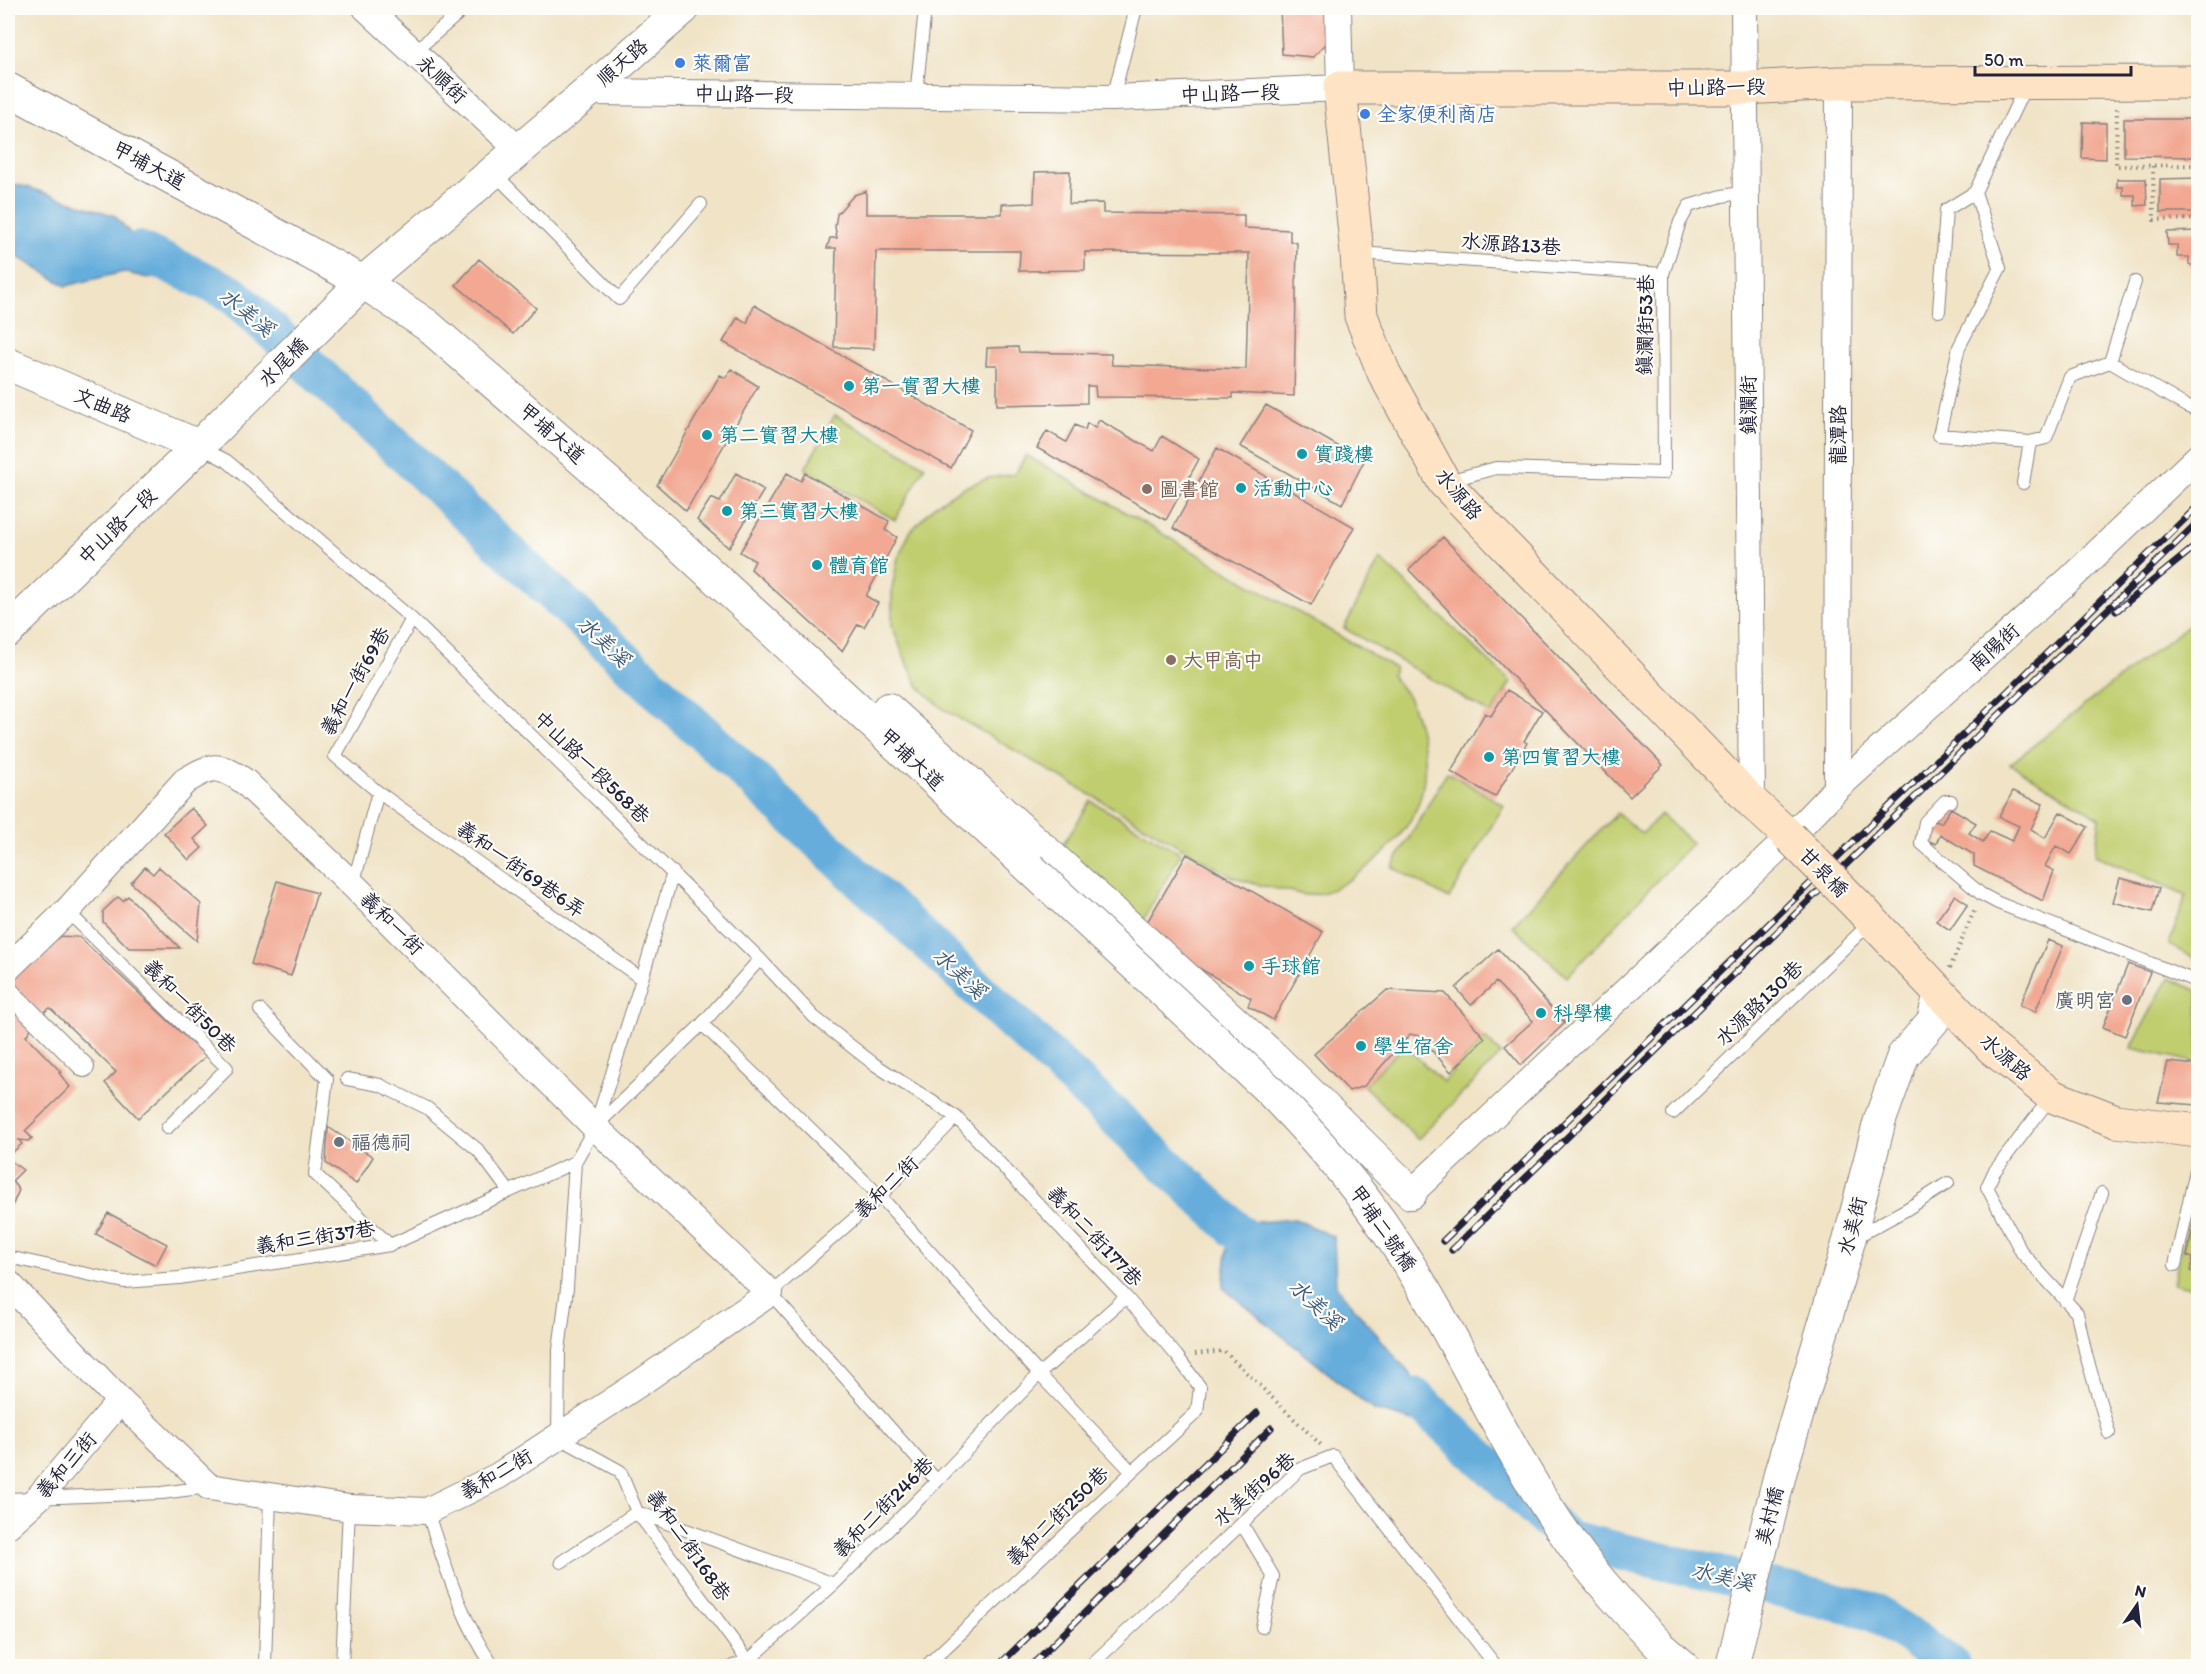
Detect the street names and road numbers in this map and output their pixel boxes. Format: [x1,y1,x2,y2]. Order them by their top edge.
street label: 順天路 [591,33,653,91]
street label: 永順街 [412,50,472,108]
street label: 中山路一段 [1666,74,1766,100]
street label: 中山路一段 [1180,79,1280,107]
street label: 中山路一段 [694,81,794,107]
street label: 甲埔大道 [108,136,190,194]
street label: 水源路13巷 [1460,229,1563,260]
street label: 鎮瀾街53巷 [1632,273,1658,376]
street label: 水尾橋 [253,332,313,392]
street label: 鎮瀾街 [1736,375,1760,435]
street label: 文曲路 [71,382,136,428]
street label: 甲埔大道 [514,398,590,468]
street label: 龍潭路 [1826,404,1850,465]
street label: 水源路 [1431,463,1488,525]
street label: 中山路一段 [73,483,161,569]
street label: 南陽街 [1964,618,2024,676]
street label: 義和一街69巷 [315,621,395,740]
street label: 中山路一段568巷 [529,706,656,829]
street label: 甲埔大道 [875,723,949,795]
street label: 義和一街69巷6弄 [452,816,590,922]
street label: 甘泉橋 [1795,842,1853,902]
street label: 義和一街 [355,886,429,960]
street label: 義和一街50巷 [138,954,243,1059]
street label: 水源路130巷 [1710,955,1809,1051]
street label: 水源路 [1975,1028,2037,1086]
street label: 義和二街 [849,1151,923,1223]
street label: 甲埔二號橋 [1344,1180,1422,1276]
street label: 義和二街177巷 [1042,1181,1148,1292]
street label: 水美街 [1833,1194,1871,1258]
street label: 義和三街37巷 [253,1216,378,1258]
street label: 義和三街 [31,1427,101,1503]
street label: 義和二街 [455,1444,537,1504]
street label: 水美街96巷 [1208,1446,1301,1531]
street label: 義和二街246巷 [827,1451,939,1563]
street label: 義和二街250巷 [1001,1460,1114,1571]
street label: 美村橋 [1750,1484,1788,1548]
street label: 義和二街168巷 [642,1485,737,1606]

